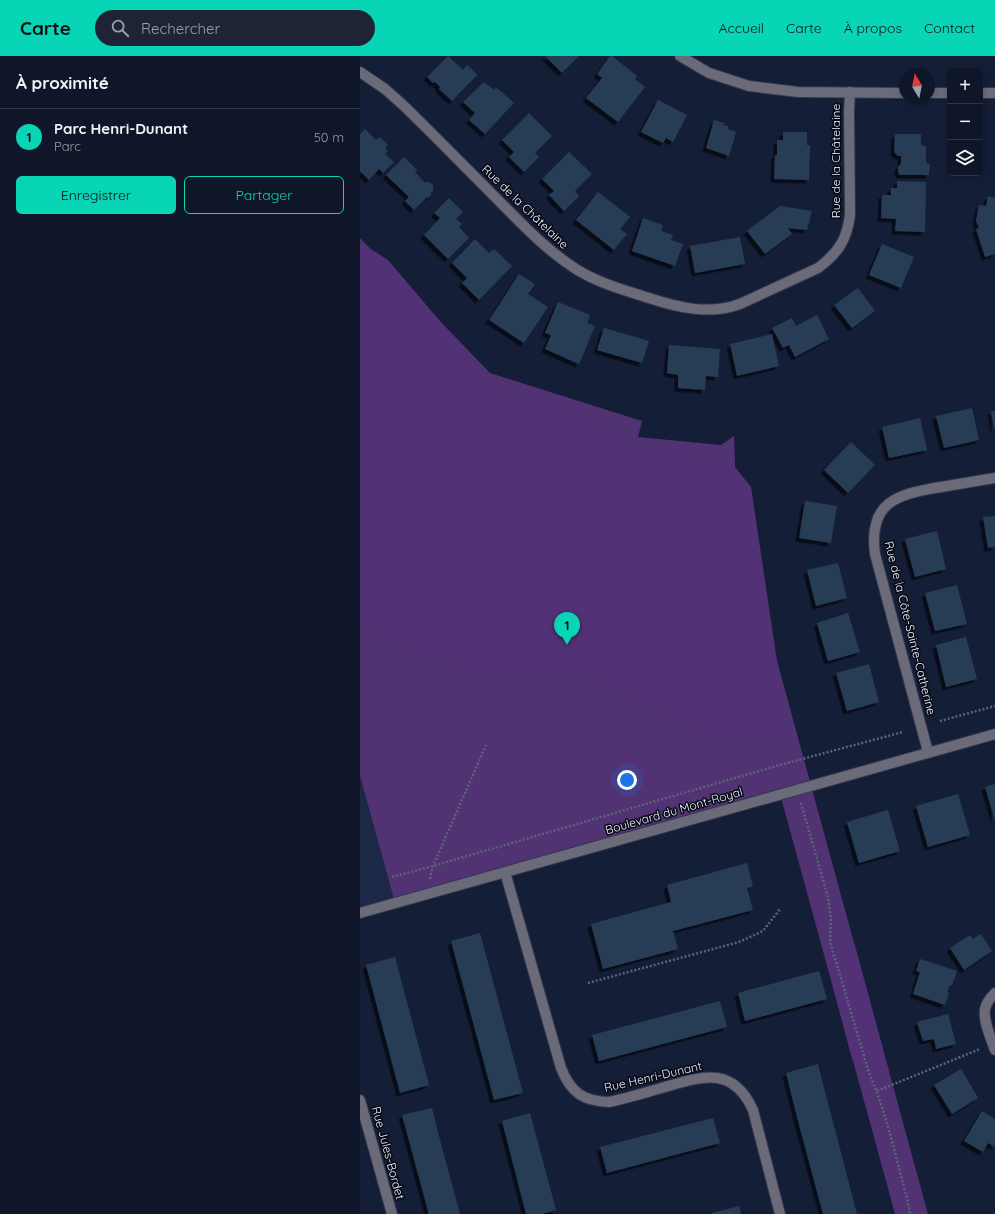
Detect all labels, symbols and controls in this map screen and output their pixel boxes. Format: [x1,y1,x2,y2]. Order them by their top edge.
search box [95,10,375,46]
text: Carte [20,16,71,40]
icon: search [109,17,131,39]
text: Rechercher [141,19,220,38]
text: Accueil [718,19,764,37]
text: Carte [786,19,822,37]
text: À propos [844,19,902,37]
text: Contact [924,19,975,37]
north arrow [899,68,935,104]
map controls [947,68,983,176]
button: + [947,68,983,104]
text: À proximité [16,72,109,93]
street label: Rue de la Châtelaine [828,104,843,218]
button: − [947,104,983,140]
text: Parc Henri-Dunant [54,119,188,138]
text: 1 [26,129,32,145]
text: 50 m [314,129,344,145]
text: Parc [54,138,81,154]
button: layers [947,140,983,176]
street label: Rue de la Châtelaine [479,161,572,252]
button: Enregistrer [16,176,176,214]
button: Partager [184,176,344,214]
street label: Rue de la Côte-Sainte-Catherine [882,539,939,717]
pin: 1 [554,612,580,645]
your location [617,770,637,790]
street label: Boulevard du Mont-Royal [603,784,744,837]
street label: Rue Henri-Dunant [603,1058,703,1095]
street label: Rue Jules-Bordet [369,1105,408,1201]

